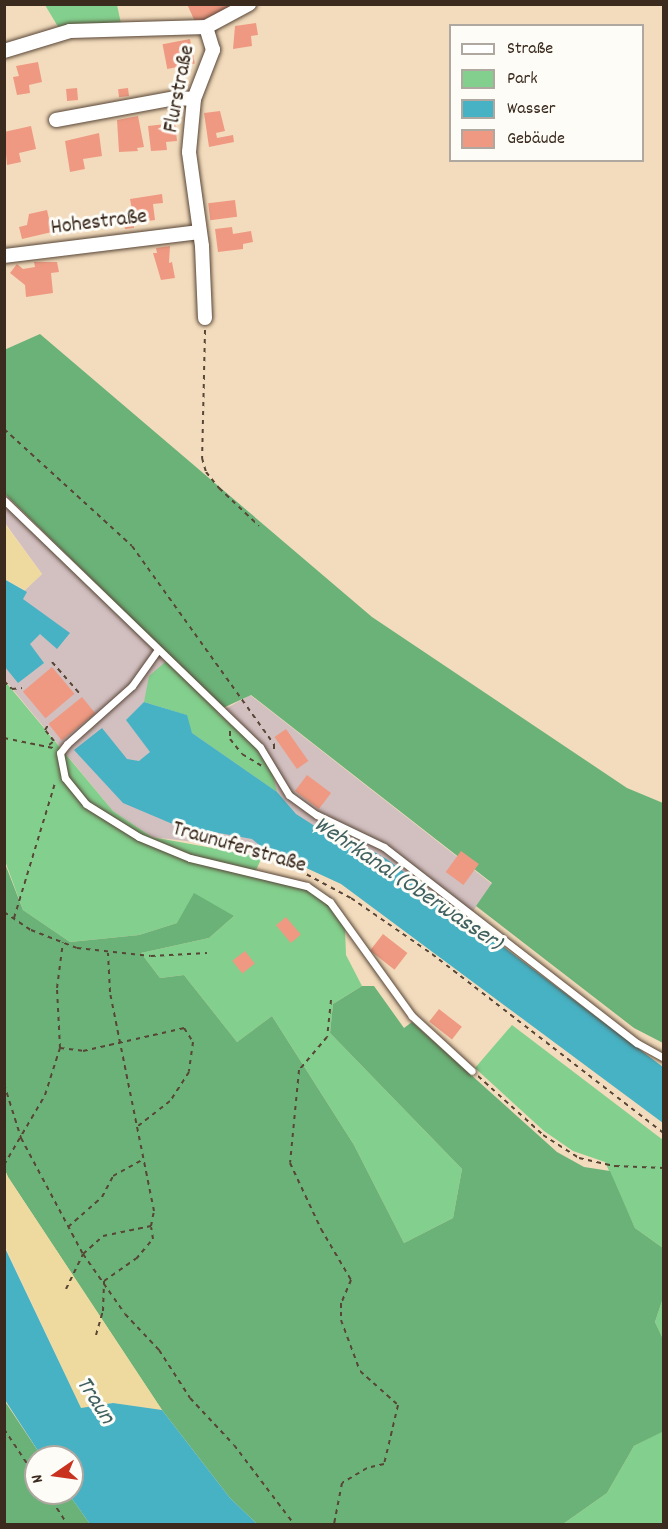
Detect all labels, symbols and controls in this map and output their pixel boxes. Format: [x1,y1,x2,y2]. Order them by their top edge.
legend [449,24,644,162]
text: Straße [507,37,553,62]
street label: Flurstraße [159,43,201,135]
text: Park [507,67,538,92]
text: Wasser [507,97,556,122]
text: Gebäude [507,127,565,152]
street label: Hohestraße [49,204,149,242]
water label: Wehrkanal (Oberwasser) [307,811,507,959]
street label: Traunuferstraße [169,816,309,880]
water label: Traun [68,1372,120,1430]
north arrow [24,1445,84,1505]
text: N [26,1472,50,1485]

